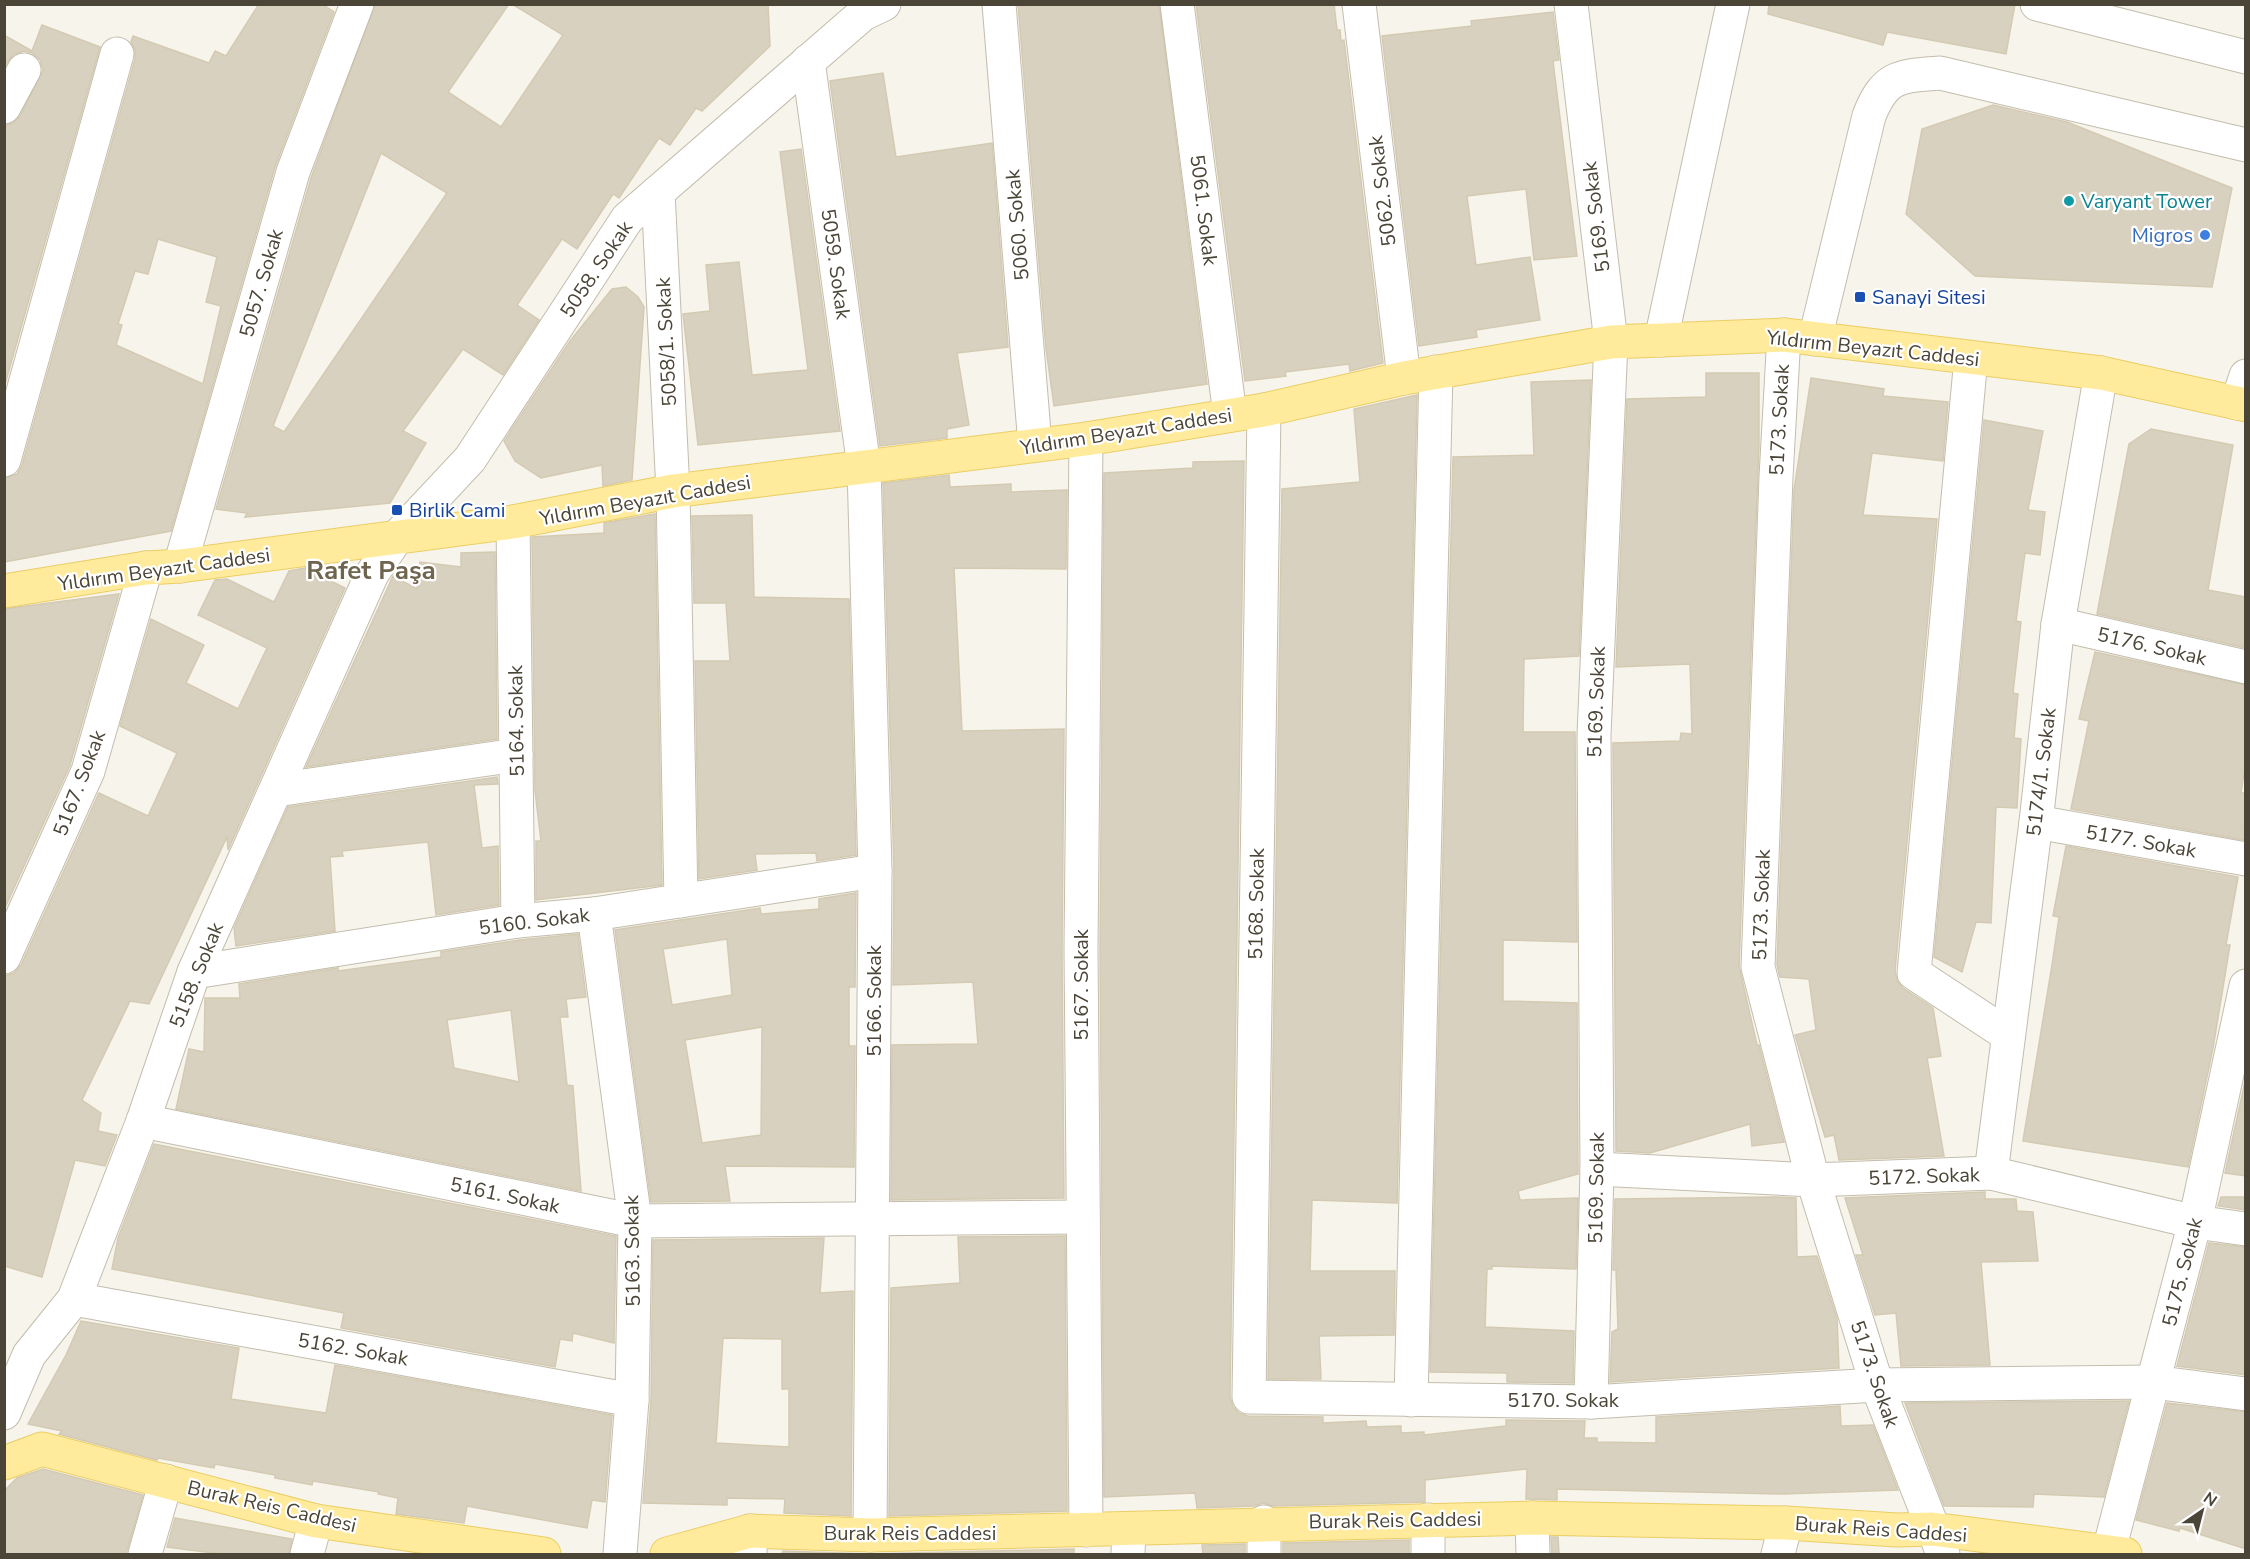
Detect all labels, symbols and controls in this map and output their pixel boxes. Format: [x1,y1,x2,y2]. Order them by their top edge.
street label: 5062. Sokak [1362,133,1403,248]
street label: 5061. Sokak [1183,153,1224,268]
street label: 5169. Sokak [1576,159,1617,274]
street label: 5060. Sokak [999,167,1036,282]
place label: Varyant Tower [2080,188,2212,215]
marker: Varyant Tower [2062,194,2076,208]
street label: 5059. Sokak [814,207,857,322]
street label: 5058. Sokak [554,215,639,323]
place label: Migros [2132,222,2193,249]
street label: 5057. Sokak [233,225,290,341]
marker: Migros [2198,228,2212,242]
street label: 5058/1. Sokak [650,276,683,407]
place label: Sanayi Sitesi [1872,284,1986,311]
marker: Sanayi Sitesi [1853,290,1867,304]
street label: Yıldırım Beyazıt Caddesi [1764,324,1981,373]
street label: 5173. Sokak [1763,363,1796,476]
street label: Yıldırım Beyazıt Caddesi [1017,401,1234,462]
street label: Yıldırım Beyazıt Caddesi [536,469,753,533]
place label: Birlik Cami [409,497,506,524]
marker: Birlik Cami [390,503,404,517]
street label: Yıldırım Beyazıt Caddesi [55,541,272,598]
district label: Rafet Paşa [306,553,436,588]
street label: 5176. Sokak [2094,621,2210,672]
street label: 5169. Sokak [1581,645,1612,758]
street label: 5164. Sokak [502,664,531,777]
street label: 5174/1. Sokak [2020,705,2063,838]
street label: 5167. Sokak [47,725,112,840]
street label: 5177. Sokak [2084,819,2199,865]
street label: 5168. Sokak [1242,847,1271,960]
street label: 5173. Sokak [1746,848,1777,961]
street label: 5160. Sokak [477,901,592,942]
street label: 5158. Sokak [163,917,230,1032]
street label: 5167. Sokak [1068,928,1095,1041]
street label: 5166. Sokak [861,944,888,1057]
street label: 5169. Sokak [1582,1131,1611,1244]
street label: 5172. Sokak [1868,1161,1981,1192]
street label: 5161. Sokak [447,1171,563,1221]
street label: 5163. Sokak [618,1194,647,1307]
street label: 5175. Sokak [2156,1214,2209,1330]
street label: 5173. Sokak [1844,1317,1906,1432]
street label: 5162. Sokak [296,1327,411,1373]
street label: 5170. Sokak [1507,1387,1620,1414]
street label: Burak Reis Caddesi [185,1474,359,1539]
north arrow [2172,1481,2232,1541]
text: N [2199,1487,2221,1512]
street label: Burak Reis Caddesi [1308,1505,1482,1536]
street label: Burak Reis Caddesi [1794,1510,1968,1549]
street label: Burak Reis Caddesi [824,1520,996,1547]

